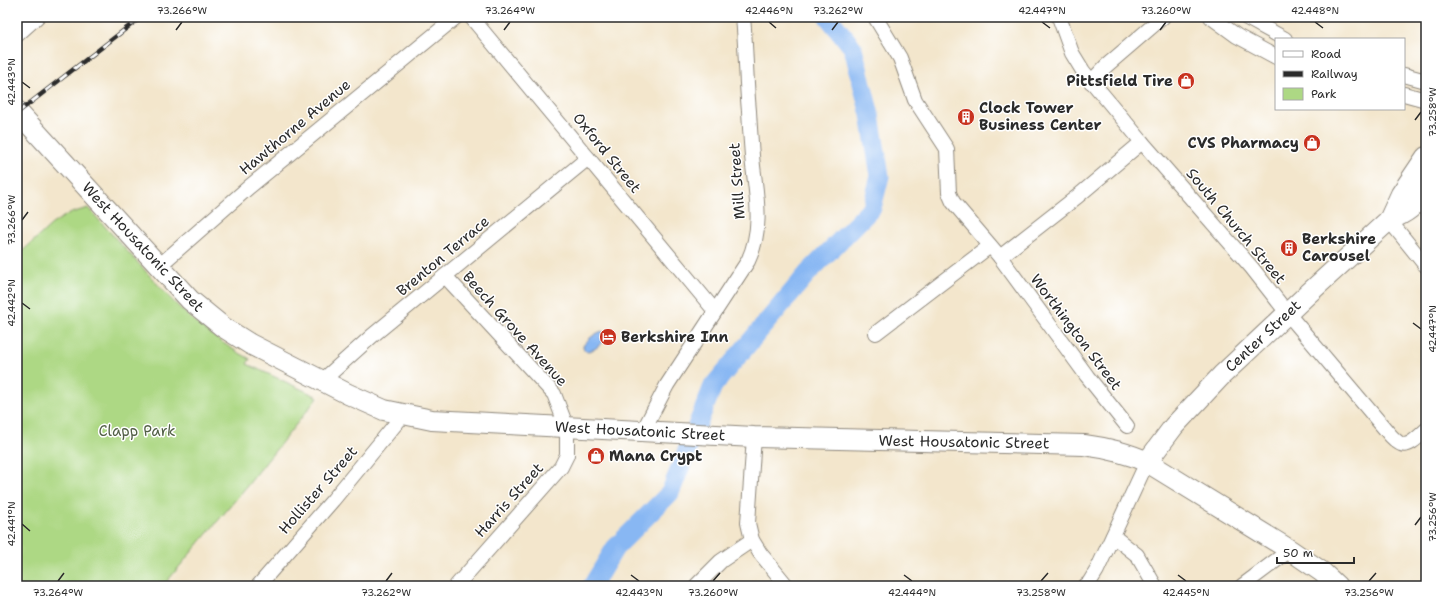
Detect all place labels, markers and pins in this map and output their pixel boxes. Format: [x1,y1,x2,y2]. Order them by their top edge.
place label: Pittsfield Tire [1066,71,1173,91]
shop icon: Pittsfield Tire [1176,71,1196,91]
place label: Clock Tower Business Center [979,98,1102,135]
building icon: Clock Tower Business Center [956,107,976,127]
place label: CVS Pharmacy [1188,133,1299,153]
shop icon: CVS Pharmacy [1302,133,1322,153]
place label: Berkshire Carousel [1302,229,1376,266]
building icon: Berkshire Carousel [1279,238,1299,258]
hotel icon: Berkshire Inn [598,327,618,347]
place label: Berkshire Inn [621,327,729,347]
shop icon: Mana Crypt [586,446,606,466]
place label: Mana Crypt [609,446,702,466]

